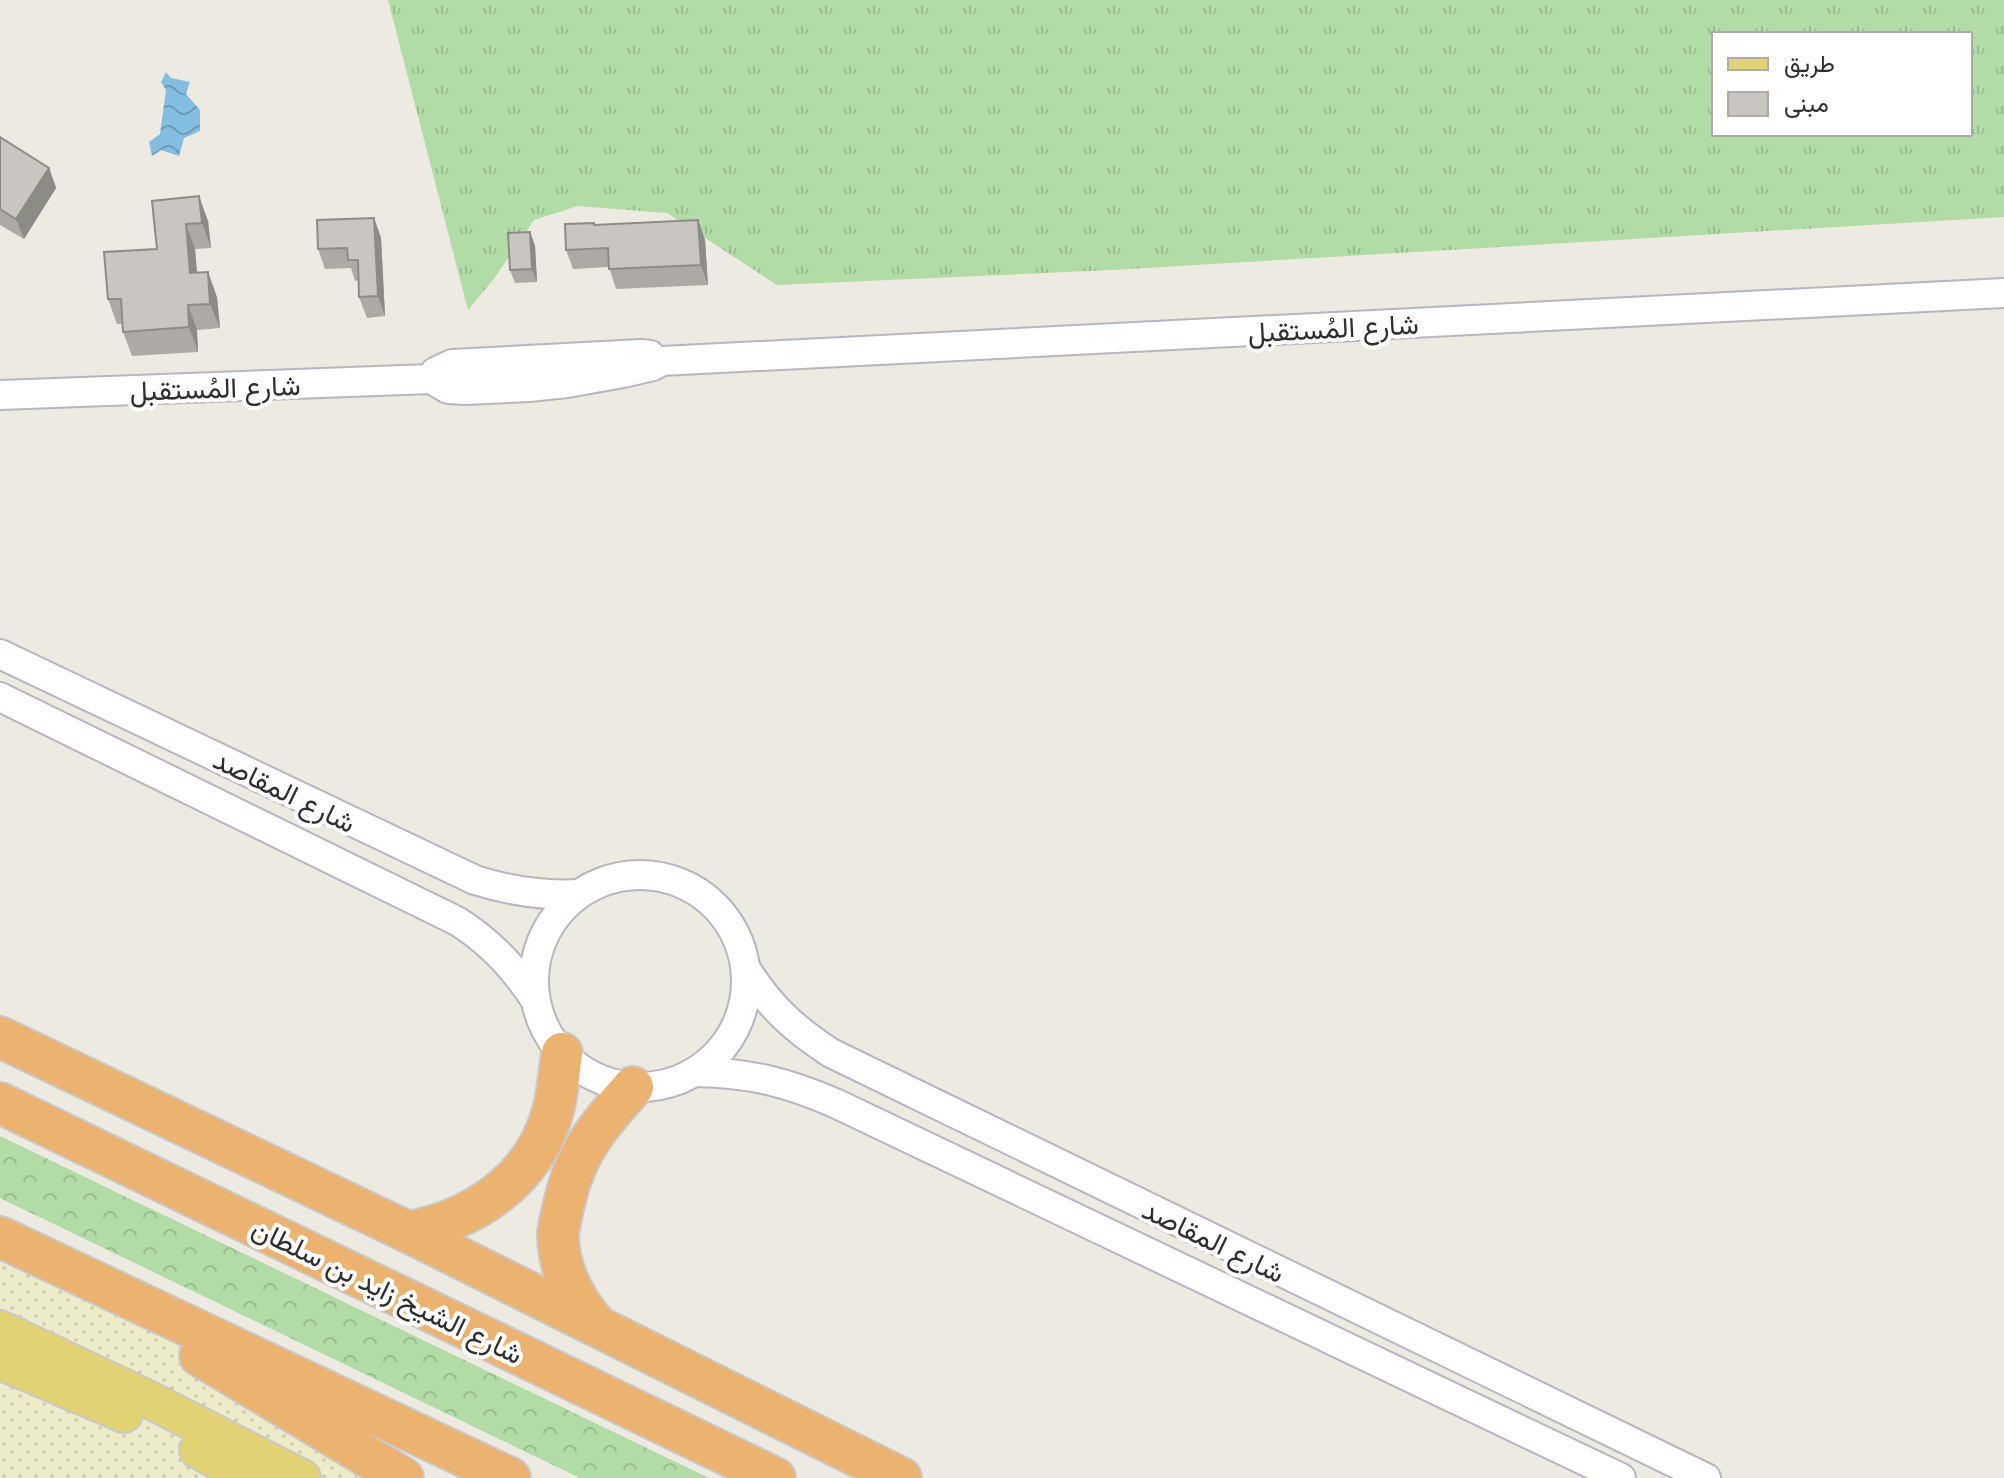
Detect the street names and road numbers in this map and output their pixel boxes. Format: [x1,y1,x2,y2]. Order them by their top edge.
street label: شارع المُستقبل [1247,304,1419,351]
street label: شارع المُستقبل [129,365,301,410]
street label: شارع المقاصد [207,739,362,842]
street label: شارع المقاصد [1136,1189,1291,1292]
street label: شارع الشيخ زايد بن سلطان [245,1208,530,1374]

